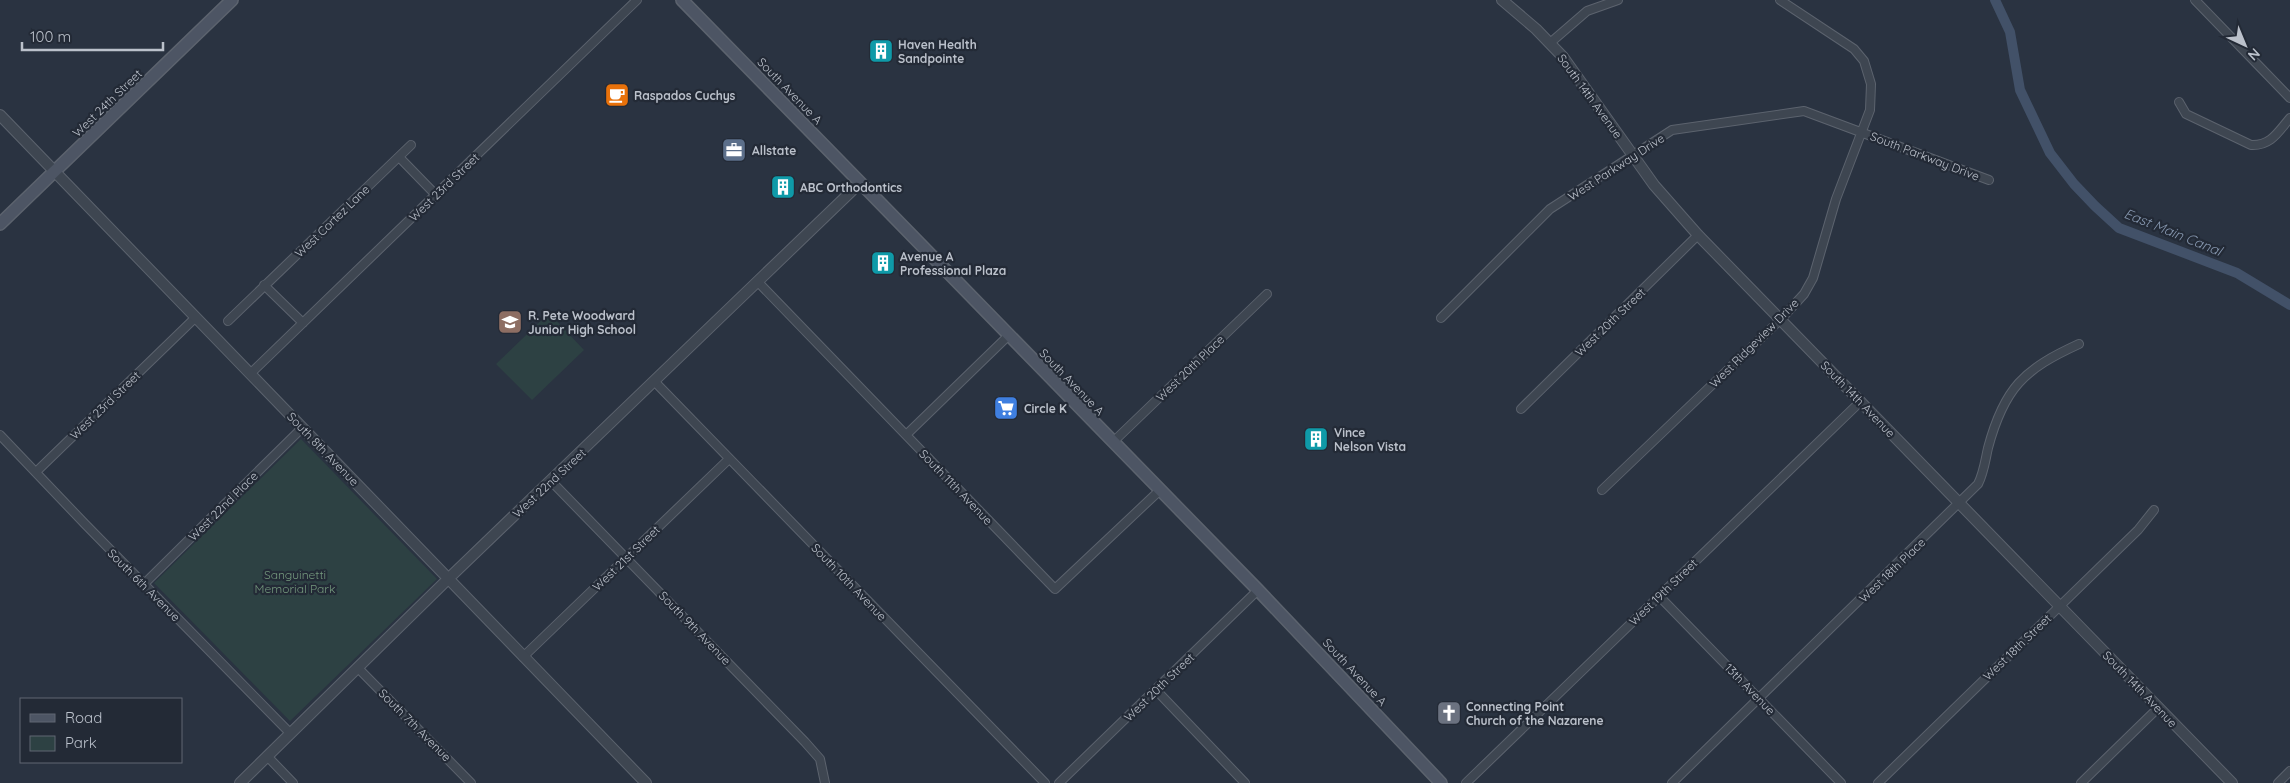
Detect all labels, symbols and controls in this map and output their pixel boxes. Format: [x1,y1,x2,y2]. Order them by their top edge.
scale bar [22,20,164,52]
north arrow [2220,20,2270,70]
text: 100 m [30,27,71,46]
place label: Haven Health Sandpointe [898,37,977,66]
building icon: Haven Health Sandpointe [868,38,894,64]
text: N [2244,44,2264,64]
street label: South 14th Avenue [1554,51,1626,141]
street label: South Avenue A [754,54,826,128]
street label: West 24th Street [69,66,145,140]
cafe icon: Raspados Cuchys [604,82,630,108]
place label: Raspados Cuchys [634,88,736,103]
street label: South Parkway Drive [1868,128,1982,184]
street label: West Parkway Drive [1565,130,1667,204]
office icon: Allstate [721,137,747,163]
place label: Allstate [752,143,796,158]
street label: West 23rd Street [406,150,482,224]
building icon: ABC Orthodontics [770,174,796,200]
place label: ABC Orthodontics [800,180,902,195]
street label: West Cortez Lane [292,181,373,260]
water label: East Main Canal [2121,204,2226,260]
place label: Avenue A Professional Plaza [900,249,1006,278]
building icon: Avenue A Professional Plaza [870,250,896,276]
street label: West 20th Street [1572,285,1648,359]
street label: West Ridgeview Drive [1706,295,1802,391]
place label: R. Pete Woodward Junior High School [528,308,636,337]
school or university icon: R. Pete Woodward Junior High School [497,309,523,335]
street label: West 20th Place [1153,331,1227,404]
street label: South Avenue A [1036,345,1108,419]
street label: South 14th Avenue [1818,358,1899,441]
street label: West 23rd Street [67,368,143,442]
supermarket icon: Circle K [993,395,1019,421]
place label: Circle K [1024,401,1067,416]
street label: South 8th Avenue [284,409,362,489]
place label: Vince Nelson Vista [1334,425,1406,454]
building icon: Vince Nelson Vista [1303,426,1329,452]
street label: West 22nd Street [509,445,589,521]
street label: South 11th Avenue [916,446,996,528]
street label: West 22nd Place [185,468,261,544]
street label: West 21st Street [589,522,663,594]
street label: West 18th Place [1856,534,1928,605]
street label: South 10th Avenue [808,540,890,624]
street label: South 6th Avenue [105,546,184,625]
street label: West 19th Street [1626,556,1700,628]
park label: Sanguinetti Memorial Park [255,567,335,596]
street label: South 9th Avenue [656,588,734,668]
street label: West 18th Street [1980,611,2054,683]
street label: South Avenue A [1320,635,1390,709]
street label: South 14th Avenue [2100,648,2181,731]
street label: West 20th Street [1121,650,1197,724]
street label: 13th Avenue [1722,660,1778,718]
street label: South 7th Avenue [376,686,455,765]
legend [20,698,182,763]
place label: Connecting Point Church of the Nazarene [1466,699,1604,728]
church icon: Connecting Point Church of the Nazarene [1436,700,1462,726]
text: Road [65,708,102,727]
text: Park [65,733,97,752]

